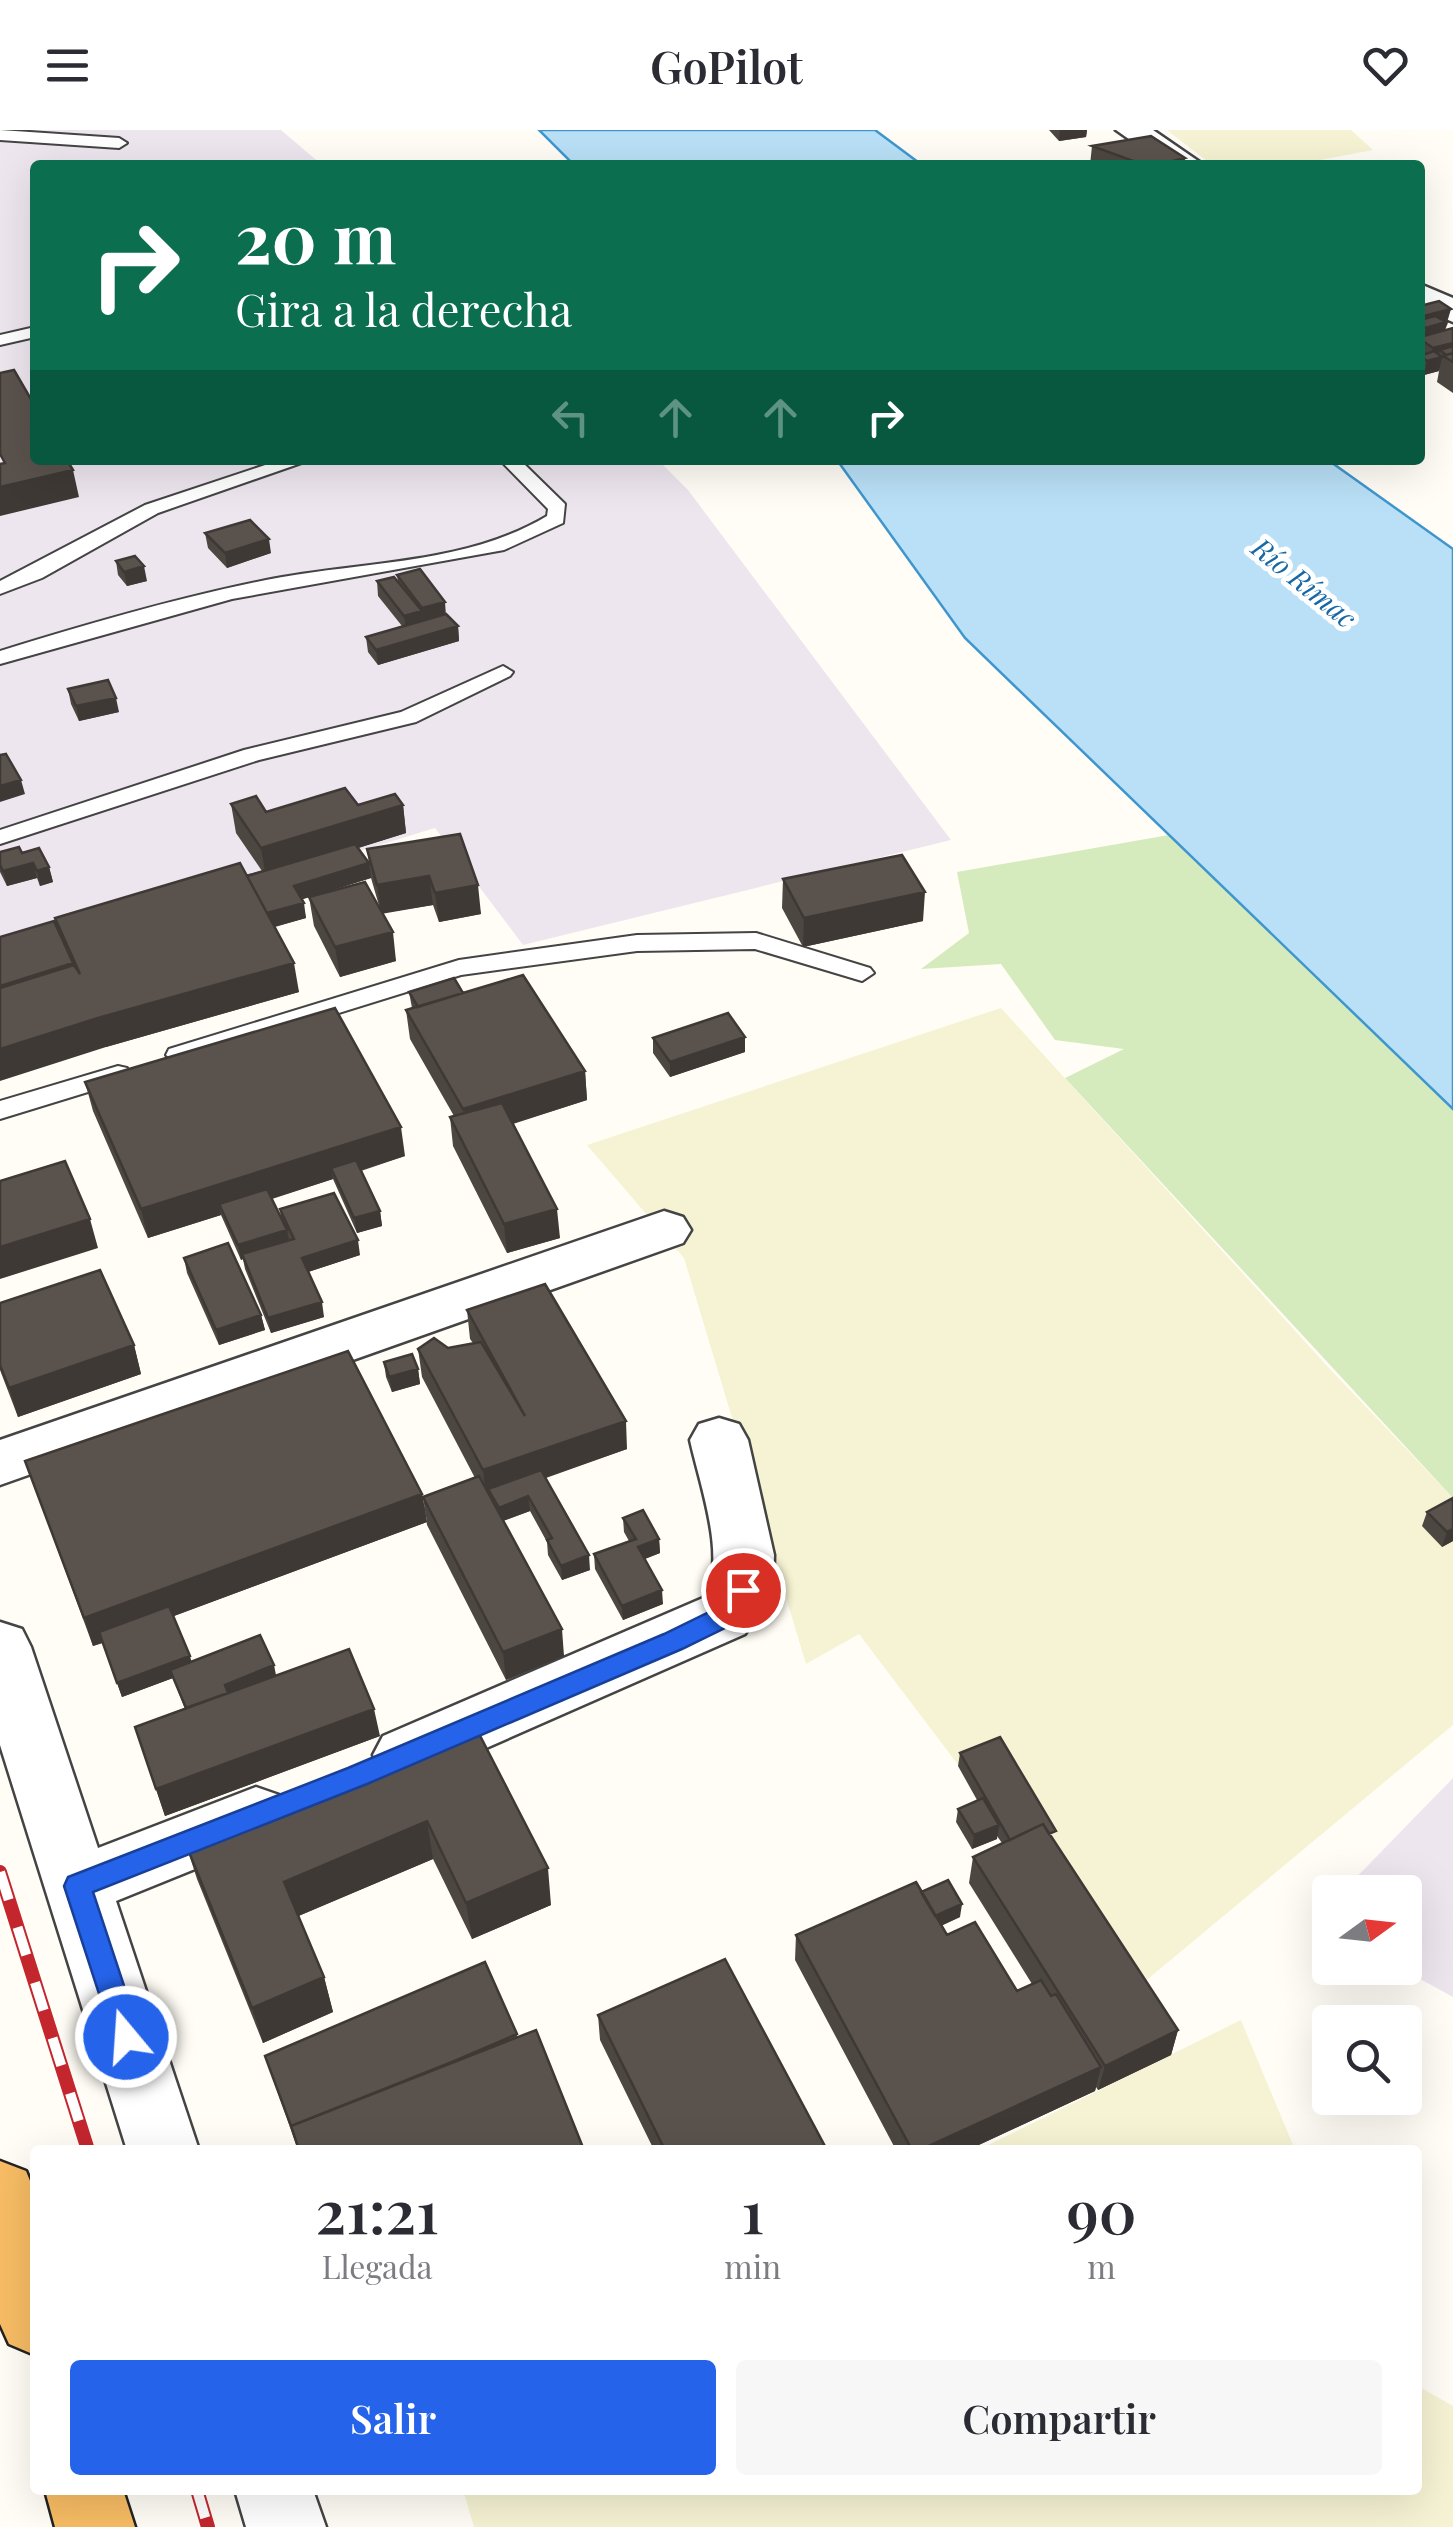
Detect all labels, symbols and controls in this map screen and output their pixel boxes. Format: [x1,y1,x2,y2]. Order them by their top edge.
text: GoPilot [650,35,803,95]
icon: menu [40,38,95,93]
icon: heart [1358,38,1413,93]
text: 20 m [235,188,396,282]
icon: right [70,200,200,330]
text: Gira a la derecha [235,278,572,338]
icon: left [543,390,598,445]
icon: ahead [648,390,703,445]
icon: ahead [753,390,808,445]
icon: right [858,390,913,445]
water label: Río Rímac [1244,528,1365,635]
pin [701,1548,786,1633]
icon: arrive [716,1563,771,1618]
north arrow [1312,1875,1422,1985]
map controls [1312,1875,1422,2115]
position arrow [74,1985,178,2089]
button: search [1312,2005,1422,2115]
text: 21:21 [315,2169,439,2249]
text: 1 [741,2169,764,2249]
text: 90 [1067,2169,1137,2249]
text: Llegada [322,2244,433,2287]
text: min [724,2244,781,2287]
text: m [1087,2244,1116,2287]
button: Salir [70,2360,716,2475]
button: Compartir [736,2360,1382,2475]

